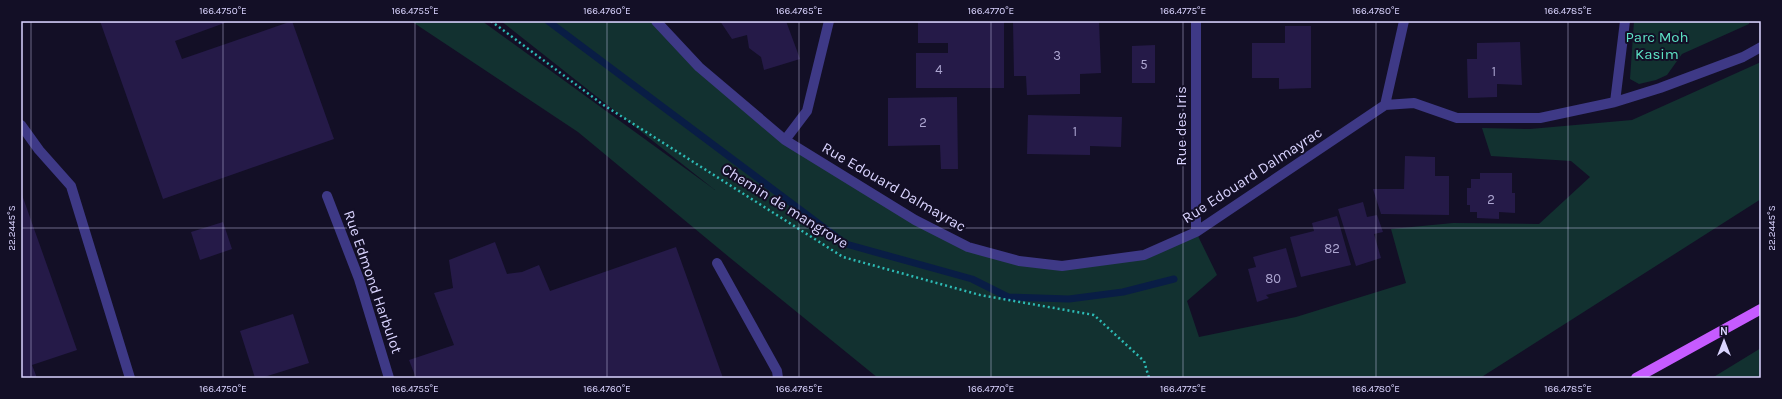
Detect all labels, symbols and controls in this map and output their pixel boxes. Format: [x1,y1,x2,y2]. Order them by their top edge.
text: 166.4750°E [199,5,247,17]
text: 166.4755°E [391,5,439,17]
text: 166.4760°E [583,5,631,17]
text: 166.4765°E [775,5,823,17]
text: 166.4770°E [968,5,1014,17]
text: 166.4775°E [1160,5,1206,17]
text: 166.4780°E [1352,5,1400,17]
text: 166.4785°E [1544,5,1592,17]
park label: Parc Moh Kasim [1625,28,1689,63]
house number: 3 [1053,48,1061,63]
house number: 5 [1140,57,1148,72]
house number: 4 [935,62,943,77]
house number: 1 [1492,64,1496,79]
street label: Rue des Iris [1172,86,1190,166]
house number: 2 [919,115,927,130]
street label: Rue Edouard Dalmayrac [1179,123,1325,227]
house number: 1 [1073,124,1077,139]
street label: Rue Edouard Dalmayrac [819,138,969,236]
street label: Chemin de mangrove [718,160,852,252]
house number: 2 [1487,192,1495,207]
text: 22.2445°S [6,205,18,251]
text: 22.2445°S [1766,205,1778,251]
street label: Rue Edmond Harbulot [340,208,406,356]
house number: 82 [1324,241,1340,256]
house number: 80 [1265,271,1281,286]
north arrow [1704,321,1744,361]
text: N [1720,325,1728,338]
text: 166.4750°E [199,383,247,395]
text: 166.4755°E [391,383,439,395]
text: 166.4760°E [583,383,631,395]
text: 166.4765°E [775,383,823,395]
text: 166.4770°E [968,383,1014,395]
text: 166.4775°E [1160,383,1206,395]
text: 166.4780°E [1352,383,1400,395]
text: 166.4785°E [1544,383,1592,395]

